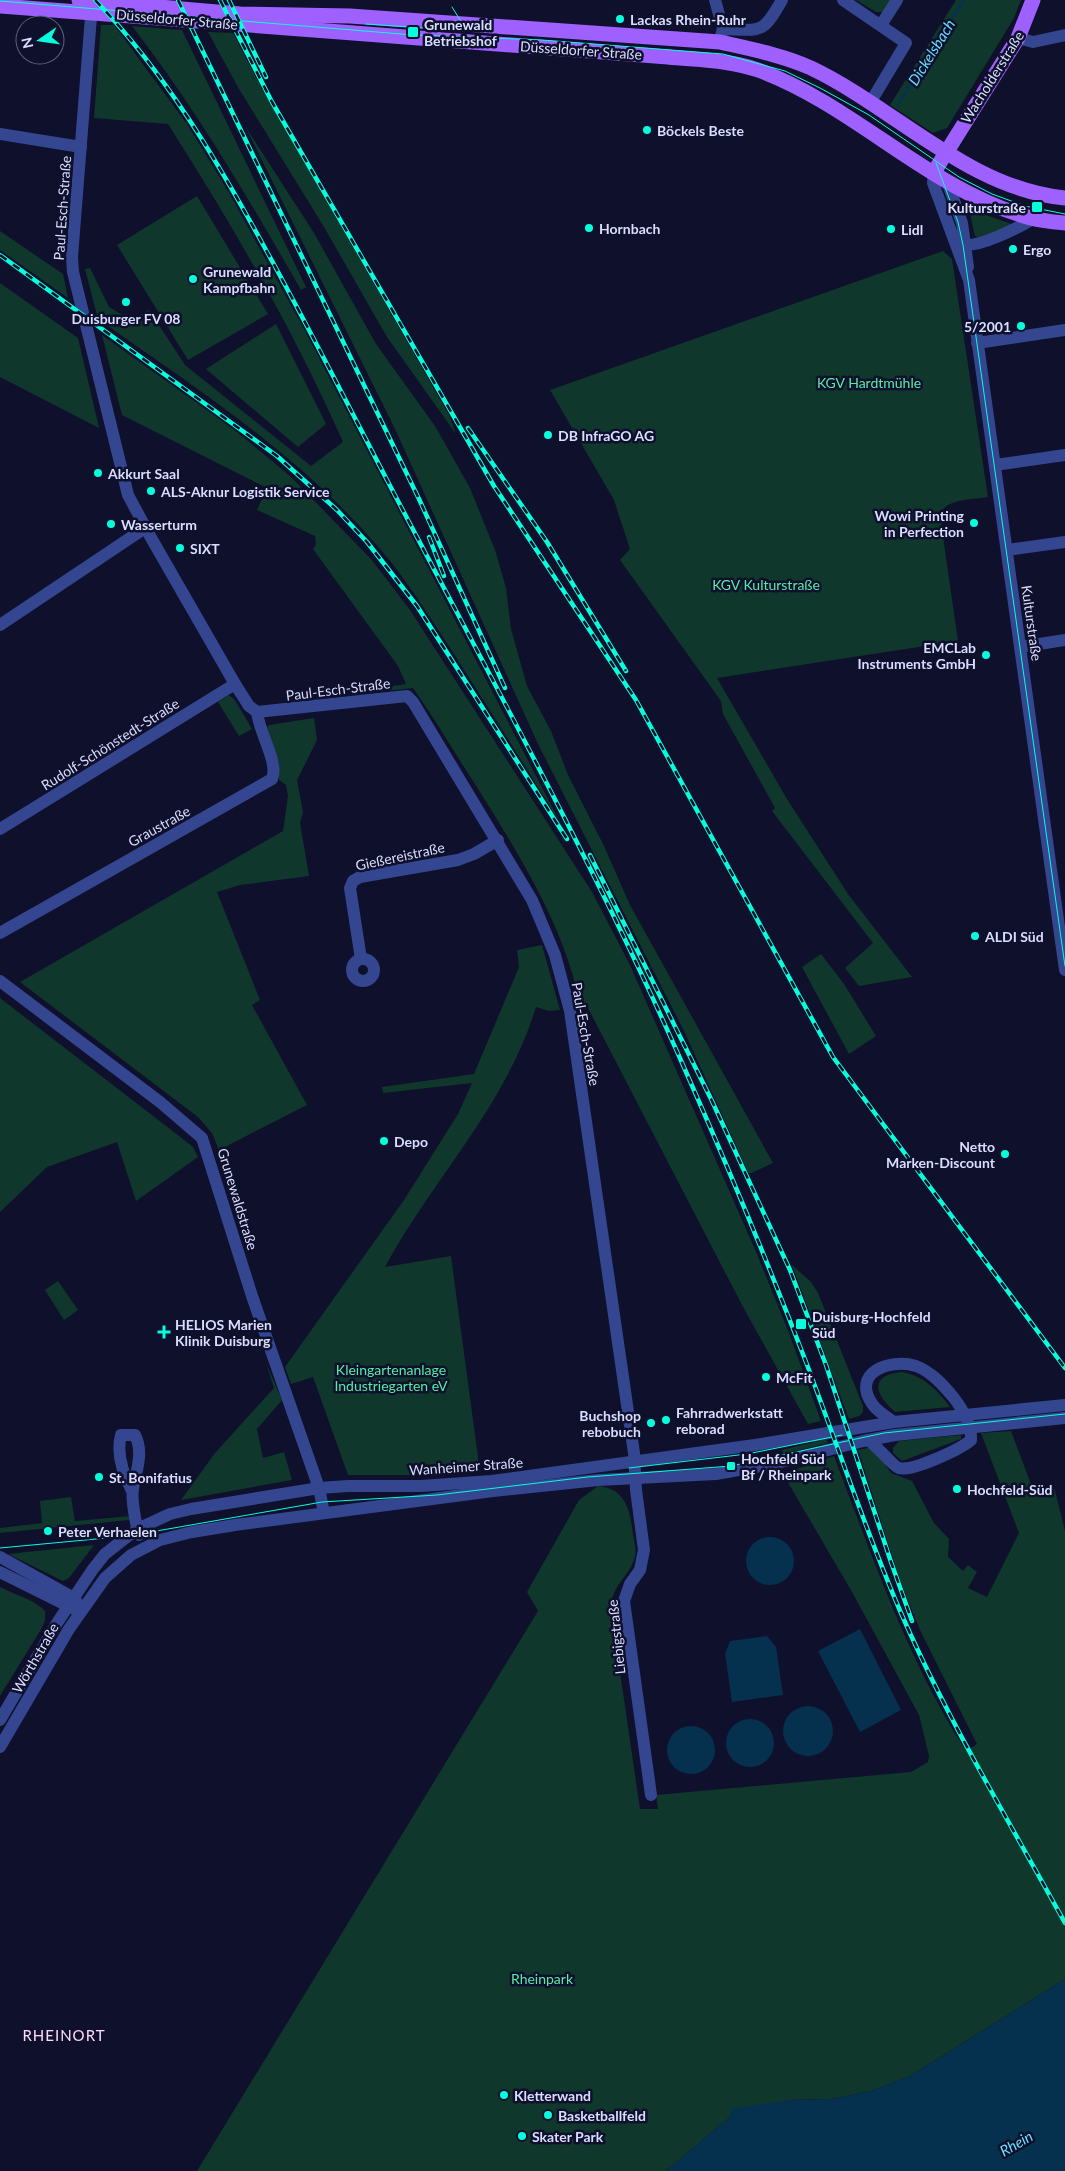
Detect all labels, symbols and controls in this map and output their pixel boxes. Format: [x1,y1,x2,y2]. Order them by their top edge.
street label: Düsseldorfer Straße [115,5,239,33]
place label: Lackas Rhein-Ruhr [630,11,747,28]
marker: Lackas Rhein-Ruhr [614,13,626,25]
north arrow [15,15,65,65]
place label: Grunewald Betriebshof [424,16,497,49]
water label: Dickelsbach [904,16,958,88]
marker: Grunewald Betriebshof [406,25,420,39]
street label: Wacholderstraße [957,28,1027,126]
text: N [17,36,36,50]
street label: Düsseldorfer Straße [519,37,643,63]
place label: Böckels Beste [657,122,744,139]
marker: Böckels Beste [641,124,653,136]
street label: Paul-Esch-Straße [50,155,74,261]
place label: Kulturstraße [948,199,1027,216]
marker: Kulturstraße [1030,200,1044,214]
place label: Hornbach [599,220,661,237]
place label: Lidl [901,221,923,238]
marker: Hornbach [583,222,595,234]
marker: Lidl [885,223,897,235]
place label: Ergo [1023,241,1051,258]
marker: Ergo [1007,243,1019,255]
place label: Grunewald Kampfbahn [203,263,275,296]
marker: Grunewald Kampfbahn [187,273,199,285]
marker: Duisburger FV 08 [120,296,132,308]
place label: Duisburger FV 08 [72,310,180,327]
place label: 5/2001 [964,318,1011,335]
marker: 5/2001 [1015,320,1027,332]
park label: KGV Hardtmühle [817,374,921,391]
place label: DB InfraGO AG [558,427,654,444]
marker: DB InfraGO AG [542,429,554,441]
place label: Akkurt Saal [107,465,180,482]
marker: Akkurt Saal [92,467,104,479]
place label: ALS-Aknur Logistik Service [160,483,330,500]
marker: ALS-Aknur Logistik Service [145,485,157,497]
place label: Wowi Printing in Perfection [875,507,965,540]
place label: Wasserturm [121,516,197,533]
marker: Wowi Printing in Perfection [968,517,980,529]
marker: Wasserturm [105,518,117,530]
place label: SIXT [190,540,220,557]
marker: SIXT [174,542,186,554]
park label: KGV Kulturstraße [712,576,820,593]
street label: Kulturstraße [1018,584,1046,662]
place label: EMCLab Instruments GmbH [858,639,976,672]
marker: EMCLab Instruments GmbH [980,649,992,661]
street label: Paul-Esch-Straße [285,674,391,704]
street label: Rudolf-Schönstedt-Straße [38,695,182,793]
street label: Graustraße [125,802,193,850]
street label: Gießereistraße [354,838,446,874]
place label: ALDI Süd [984,928,1044,945]
marker: ALDI Süd [969,930,981,942]
street label: Paul-Esch-Straße [569,981,603,1087]
place label: Depo [394,1133,428,1150]
marker: Depo [378,1135,390,1147]
place label: Netto Marken-Discount [886,1138,996,1171]
street label: Grunewaldstraße [214,1146,262,1252]
marker: Netto Marken-Discount [999,1148,1011,1160]
place label: Duisburg-Hochfeld Süd [812,1308,931,1341]
place label: HELIOS Marien Klinik Duisburg [175,1316,272,1349]
marker: Duisburg-Hochfeld Süd [794,1317,808,1331]
marker: HELIOS Marien Klinik Duisburg [157,1325,171,1339]
park label: Kleingartenanlage Industriegarten eV [334,1361,448,1394]
place label: McFit [776,1369,813,1386]
marker: McFit [760,1371,772,1383]
place label: Fahrradwerkstatt reborad [676,1404,783,1437]
place label: Buchshop rebobuch [579,1407,641,1440]
marker: Fahrradwerkstatt reborad [660,1414,672,1426]
marker: Buchshop rebobuch [645,1417,657,1429]
place label: Hochfeld Süd Bf / Rheinpark [741,1450,832,1483]
street label: Wanheimer Straße [408,1454,524,1478]
marker: Hochfeld Süd Bf / Rheinpark [725,1460,737,1472]
place label: St. Bonifatius [109,1469,192,1486]
marker: St. Bonifatius [93,1471,105,1483]
place label: Hochfeld-Süd [967,1481,1053,1498]
marker: Hochfeld-Süd [951,1483,963,1495]
place label: Peter Verhaelen [58,1523,157,1540]
marker: Peter Verhaelen [42,1525,54,1537]
street label: Liebigstraße [604,1599,628,1675]
street label: Wörthstraße [8,1620,62,1696]
park label: Rheinpark [511,1970,574,1987]
district label: RHEINORT [22,2026,106,2044]
place label: Kletterwand [514,2087,591,2104]
marker: Kletterwand [498,2089,510,2101]
place label: Basketballfeld [558,2107,646,2124]
marker: Basketballfeld [542,2109,554,2121]
water label: Rhein [996,2126,1036,2160]
place label: Skater Park [532,2128,604,2145]
marker: Skater Park [516,2130,528,2142]

